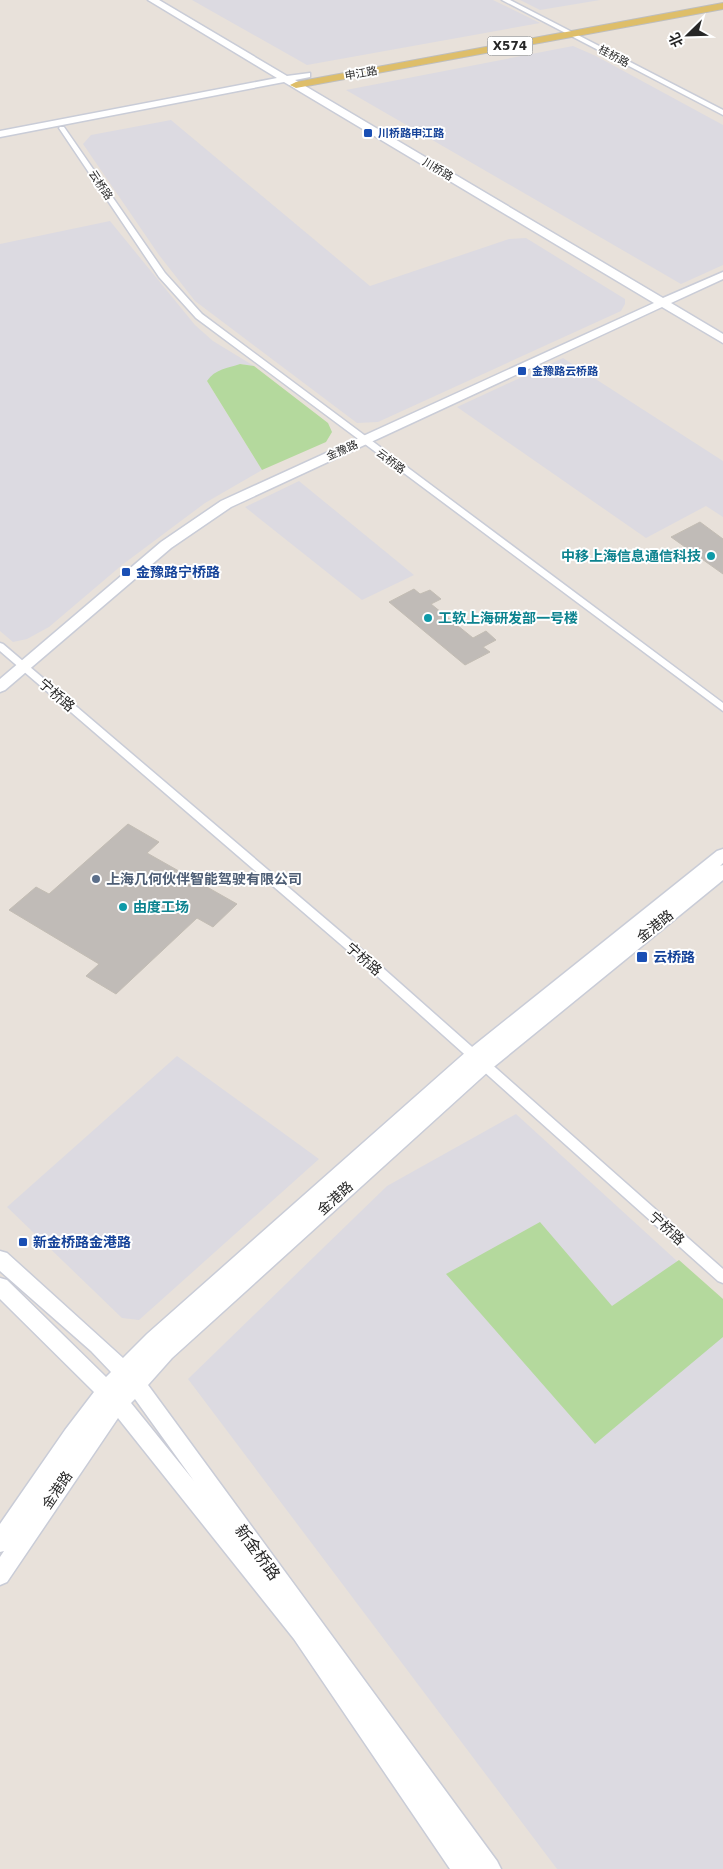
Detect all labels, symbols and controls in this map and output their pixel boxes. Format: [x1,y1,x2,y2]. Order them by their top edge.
north arrow [663,10,713,60]
text: 北 [666,31,686,50]
road number: X574 [488,36,532,56]
street label: 桂桥路 [596,43,631,70]
street label: 申江路 [344,64,378,83]
marker: 川桥路申江路 [362,127,374,139]
place label: 川桥路申江路 [378,127,445,140]
street label: 川桥路 [420,155,455,183]
street label: 云桥路 [86,168,115,203]
marker: 金豫路云桥路 [516,365,528,377]
place label: 金豫路云桥路 [532,365,599,378]
street label: 金豫路 [324,438,360,463]
street label: 云桥路 [374,446,408,477]
place label: 中移上海信息通信科技 [561,548,701,564]
marker: 中移上海信息通信科技 [705,550,717,562]
place label: 金豫路宁桥路 [136,564,220,580]
marker: 金豫路宁桥路 [120,566,132,578]
place label: 工软上海研发部一号楼 [438,610,578,626]
marker: 工软上海研发部一号楼 [422,612,434,624]
street label: 宁桥路 [36,675,78,715]
place label: 上海几何伙伴智能驾驶有限公司 [106,871,302,887]
marker: 上海几何伙伴智能驾驶有限公司 [90,873,102,885]
place label: 由度工场 [133,899,189,915]
marker: 由度工场 [117,901,129,913]
street label: 金港路 [634,907,676,945]
street label: 宁桥路 [343,939,385,979]
place label: 云桥路 [653,949,695,965]
marker: 云桥路 [635,950,649,964]
street label: 金港路 [314,1178,356,1218]
street label: 宁桥路 [646,1208,688,1248]
place label: 新金桥路金港路 [33,1234,131,1250]
marker: 新金桥路金港路 [17,1236,29,1248]
street label: 金港路 [39,1468,75,1512]
street label: 新金桥路 [231,1521,284,1584]

